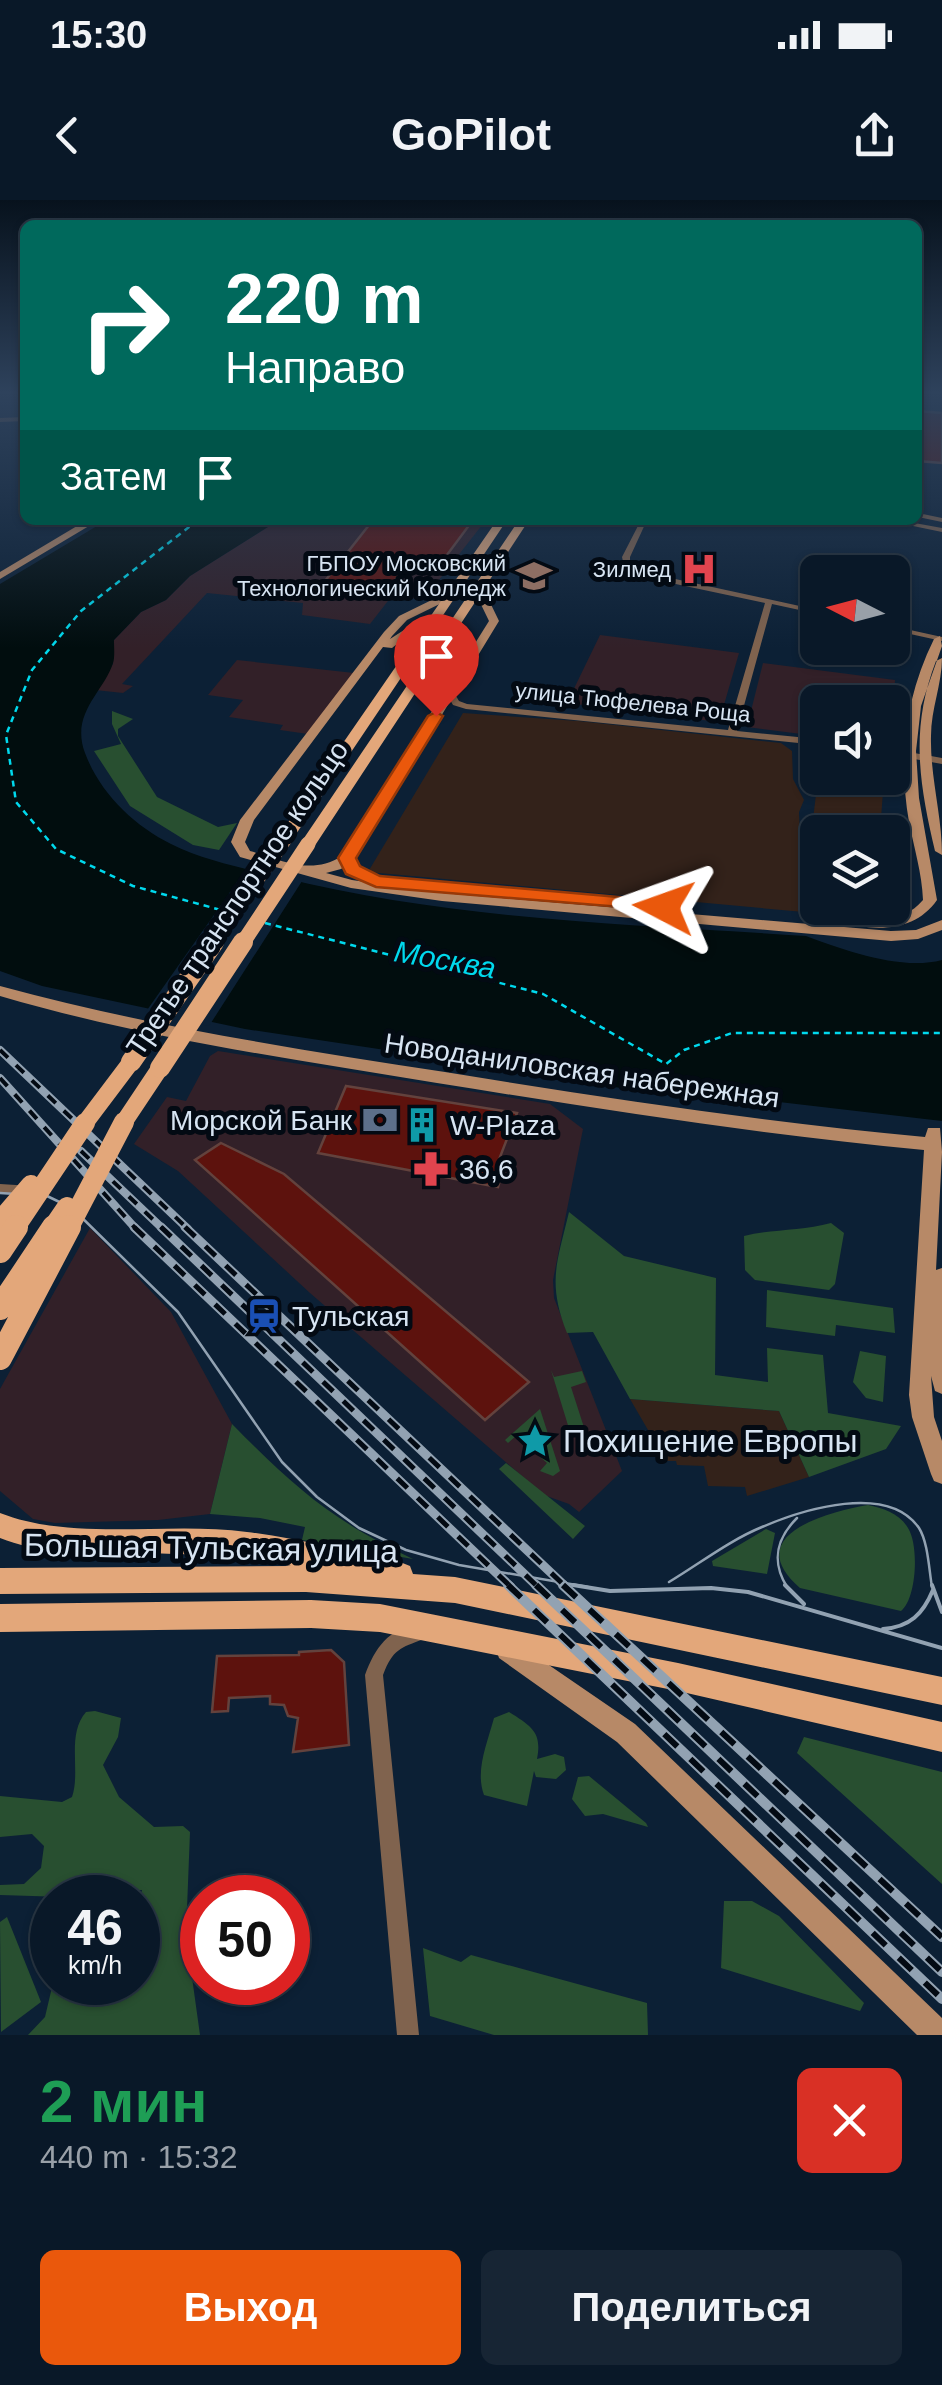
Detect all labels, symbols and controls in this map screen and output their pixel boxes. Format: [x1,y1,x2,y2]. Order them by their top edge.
text: 15:30 [50,14,147,56]
icon: back [40,108,95,163]
icon: share [847,108,902,163]
text: GoPilot [391,109,551,160]
icon: right [60,260,190,390]
text: 220 m [225,260,423,338]
text: Направо [225,342,405,393]
icon: arrive [188,450,243,505]
text: Затем [60,456,168,498]
hospital icon: Зилмед [680,550,718,588]
place label: ГБПОУ Московский Технологический Колледж [237,551,506,601]
north arrow [800,555,910,665]
map controls [800,555,910,925]
school or university icon: ГБПОУ Московский Технологический Колледж [515,557,553,595]
place label: Зилмед [593,557,671,582]
pin [394,614,479,717]
icon: arrive [409,629,464,684]
street label: улица Тюфелева Роща [514,678,753,727]
button: sound [800,685,910,795]
street label: Третье транспортное кольцо [120,735,354,1061]
button: layers [800,815,910,925]
position arrow [612,855,716,959]
water label: Москва [392,934,498,985]
street label: Новоданиловская набережная [382,1027,781,1114]
bank icon: Морской Банк [361,1101,399,1139]
place label: Морской Банк [170,1105,353,1136]
building icon: W-Plaza [403,1106,441,1144]
place label: W-Plaza [450,1110,556,1141]
pharmacy icon: 36,6 [412,1150,450,1188]
place label: 36,6 [459,1154,514,1185]
station icon: Тульская [245,1297,283,1335]
place label: Тульская [292,1301,409,1332]
place icon: Похищение Европы [516,1422,554,1460]
place label: Похищение Европы [563,1423,858,1459]
street label: Большая Тульская улица [24,1527,399,1569]
speed limit sign: 50 [180,1875,310,2005]
text: 46 [67,1900,123,1956]
text: km/h [68,1951,122,1979]
text: 2 мин [40,2068,208,2135]
button: close [797,2068,902,2173]
text: 440 m · 15:32 [40,2139,237,2175]
button: Выход [40,2250,461,2365]
button: Поделиться [481,2250,902,2365]

